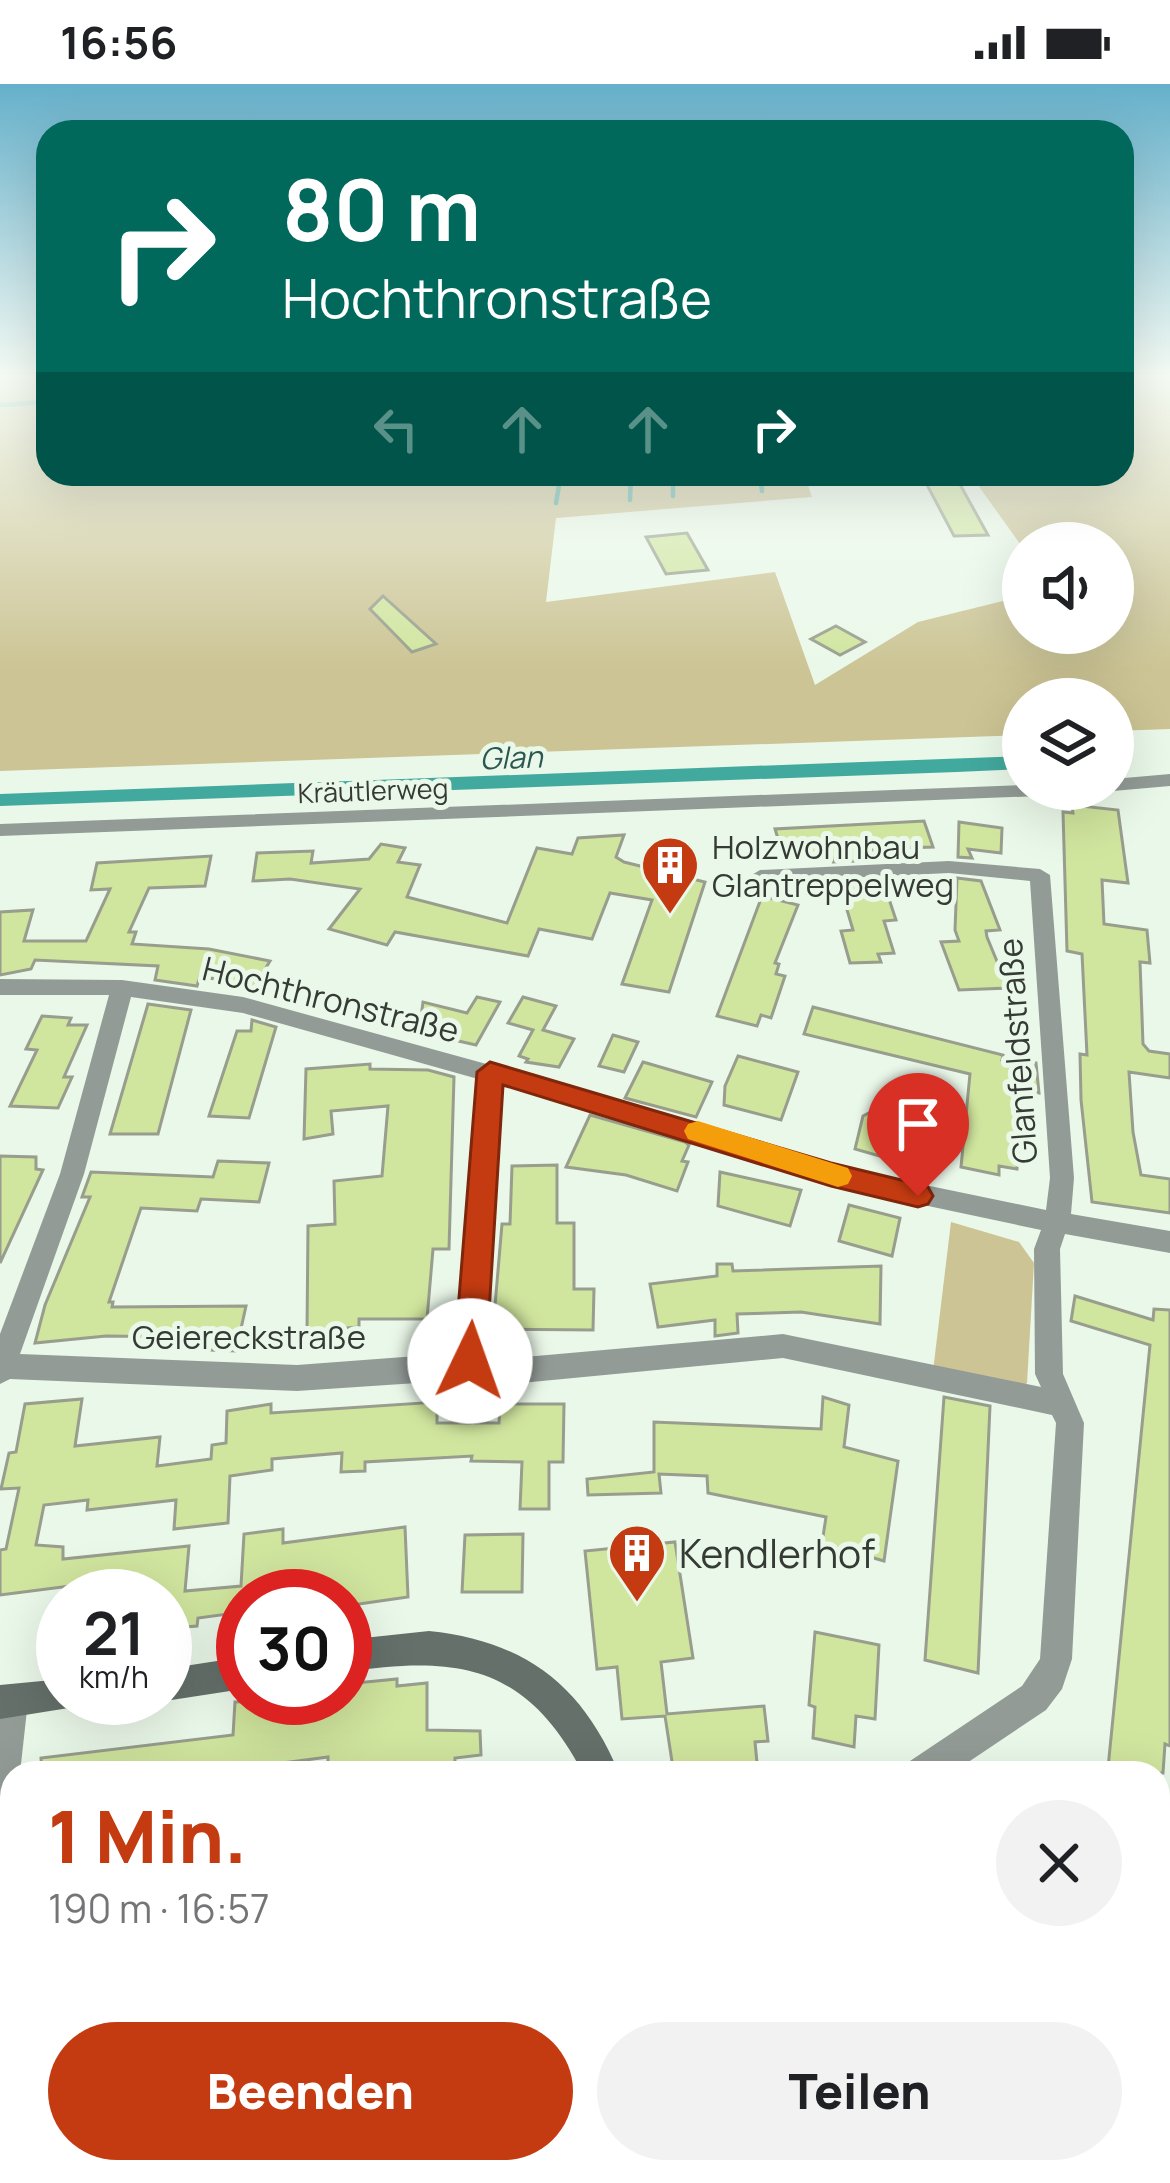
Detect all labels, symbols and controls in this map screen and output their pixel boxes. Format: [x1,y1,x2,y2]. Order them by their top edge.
text: 16:56 [60,11,177,73]
text: 80 m [282,151,481,266]
icon: right [84,168,240,324]
text: Hochthronstraße [282,260,712,334]
icon: left [363,396,429,462]
icon: ahead [489,396,555,462]
icon: ahead [615,396,681,462]
icon: right [741,396,807,462]
map controls [1002,522,1134,810]
button: sound [1002,522,1134,654]
button: layers [1002,678,1134,810]
water label: Glan [479,735,544,779]
street label: Kräutlerweg [297,769,449,811]
place label: Holzwohnbau Glantreppelweg [712,824,954,907]
building icon: Holzwohnbau Glantreppelweg [639,834,701,916]
street label: Glanfeldstraße [987,937,1047,1165]
street label: Hochthronstraße [198,945,464,1053]
pin [867,1073,969,1196]
icon: arrive [885,1091,951,1157]
position arrow [407,1298,533,1424]
street label: Geiereckstraße [132,1314,366,1359]
building icon: Kendlerhof [606,1522,668,1604]
place label: Kendlerhof [679,1526,875,1580]
speed limit sign: 30 [216,1569,372,1725]
text: 21 [83,1591,145,1673]
text: km/h [79,1656,149,1697]
text: 1 Min. [48,1786,247,1885]
button: close [996,1800,1122,1926]
text: 190 m · 16:57 [48,1881,270,1935]
button: Beenden [48,2022,573,2160]
button: Teilen [597,2022,1122,2160]

